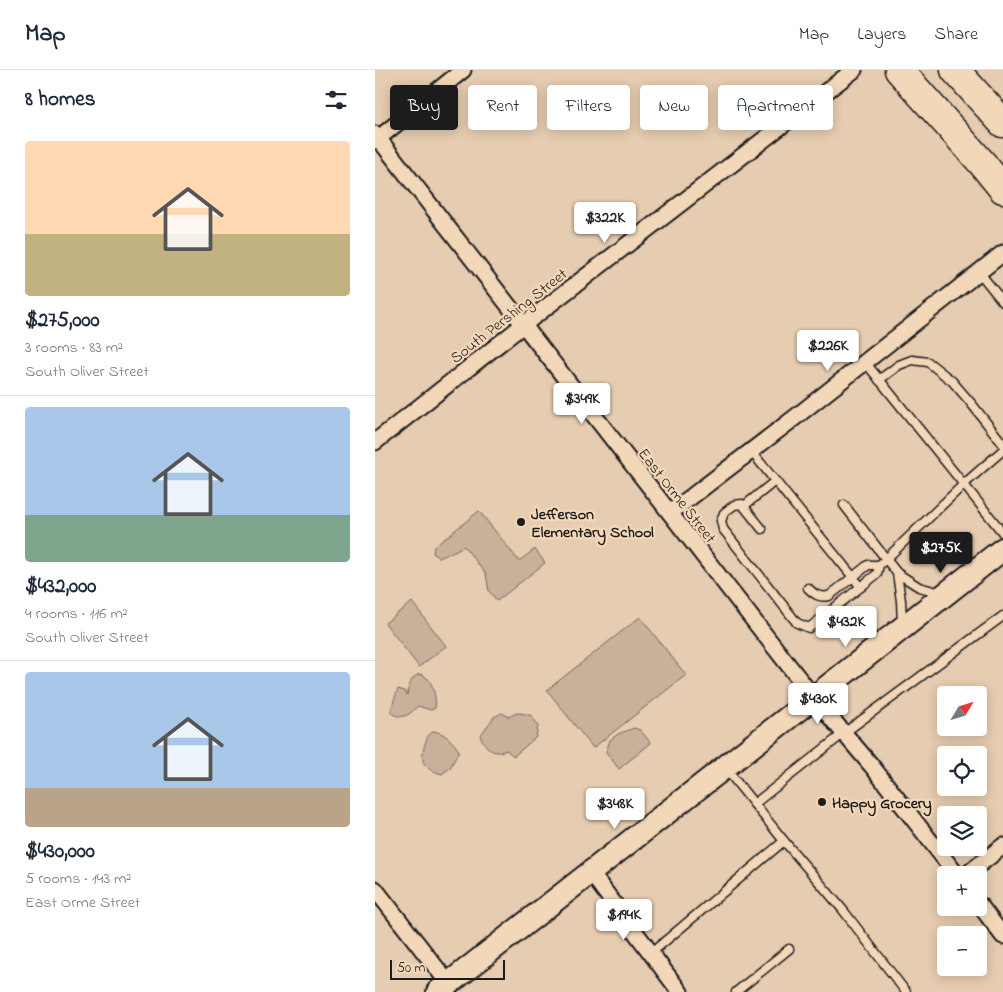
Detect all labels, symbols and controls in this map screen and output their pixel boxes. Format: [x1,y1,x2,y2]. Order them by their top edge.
text: Map [25,17,66,52]
text: Map [799,22,829,48]
text: Layers [857,22,907,48]
text: Share [935,22,978,48]
text: 8 homes [25,85,95,115]
chip: Buy [390,85,458,130]
chip: Rent [468,85,537,130]
chip: Filters [547,85,630,130]
chip: New [640,85,708,130]
chip: Apartment [718,85,833,130]
icon: filters [322,86,350,114]
icon: home [143,174,233,264]
pin: $322K [570,202,640,244]
text: $322K [585,206,625,230]
street label: South Pershing Street [445,263,574,370]
text: $275,000 [25,306,100,336]
pin: $226K [793,330,863,372]
text: $226K [808,334,848,358]
text: 3 rooms · 83 m² [25,336,123,360]
text: South Oliver Street [25,360,149,384]
pin: $349K [547,382,617,425]
text: $349K [564,387,600,411]
icon: home [143,439,233,529]
street label: East Orme Street [631,443,722,550]
place label: Jefferson Elementary School [531,503,654,546]
marker: Jefferson Elementary School [515,516,527,528]
pin: $275K [906,532,976,574]
text: $275K [920,536,962,560]
text: $432,000 [25,572,96,602]
text: 4 rooms · 116 m² [25,602,128,626]
pin: $432K [811,606,881,648]
text: $432K [827,610,865,634]
text: South Oliver Street [25,626,149,650]
pin: $430K [783,682,853,725]
north arrow [937,686,987,736]
map controls [937,686,987,976]
text: $430K [799,687,837,711]
icon: home [143,704,233,794]
button: locate [937,746,987,796]
pin: $348K [580,788,650,830]
text: $348K [597,792,633,816]
place label: Happy Grocery [832,792,932,817]
marker: Happy Grocery [816,796,828,808]
button: layers [937,806,987,856]
text: $430,000 [25,837,95,867]
button: + [937,866,987,916]
text: 5 rooms · 143 m² [25,867,131,891]
text: East Orme Street [25,891,140,915]
pin: $194K [589,898,659,941]
text: $194K [607,903,641,927]
button: − [937,926,987,976]
scale bar [390,957,505,980]
text: 50 m [397,958,425,979]

